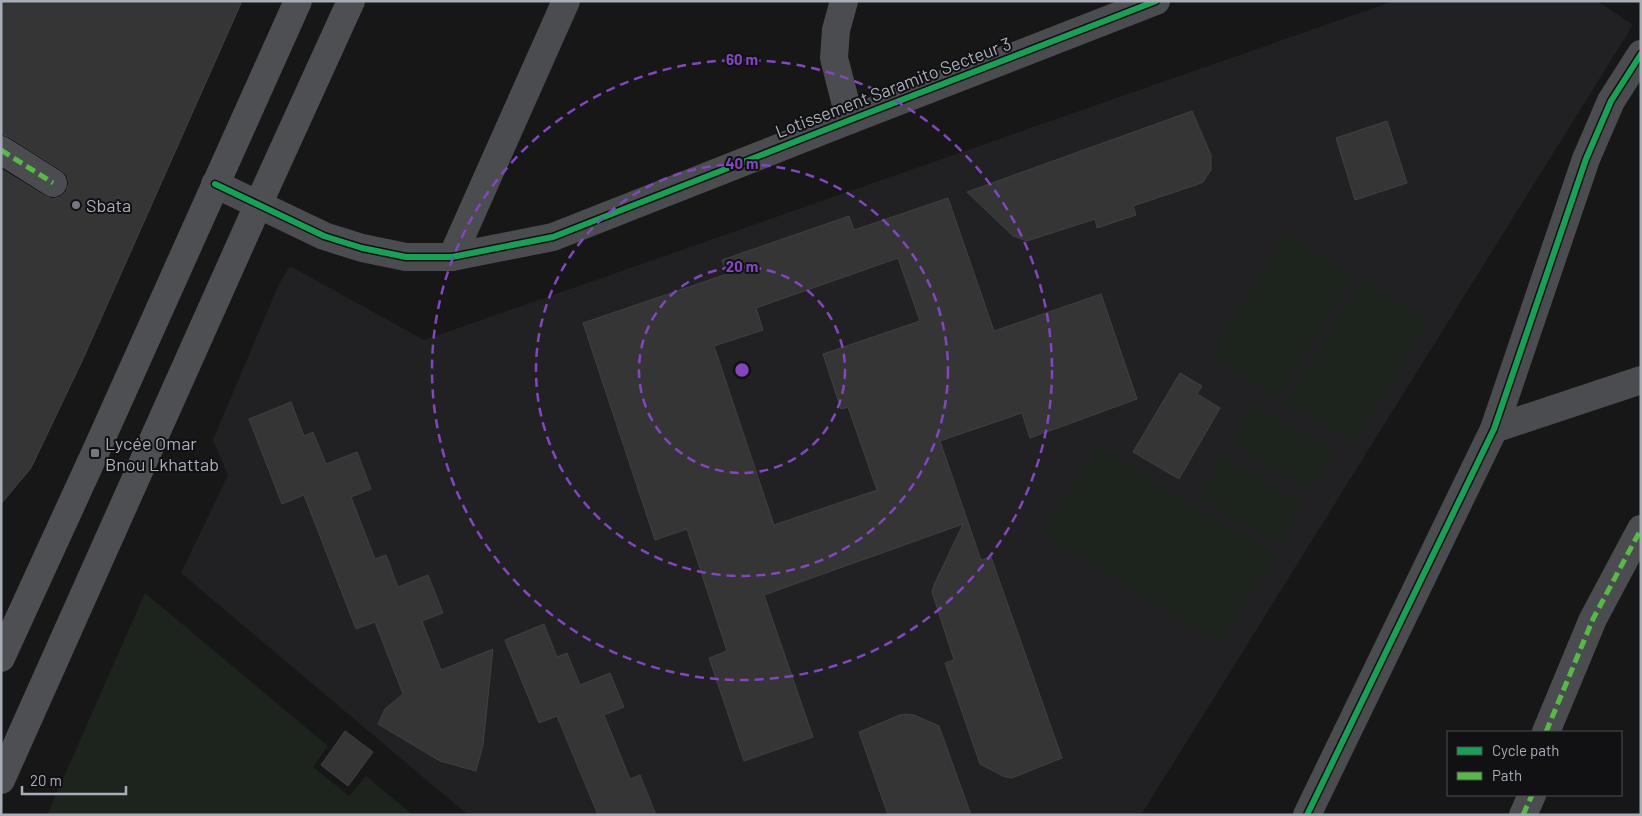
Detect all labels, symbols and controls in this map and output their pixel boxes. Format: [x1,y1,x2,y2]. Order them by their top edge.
street label: Lotissement Saramito Secteur 3 [772,32,1014,142]
text: 60 m [726,50,758,68]
text: 40 m [725,154,759,172]
place label: Sbata [86,194,131,216]
marker: Sbata [70,199,82,211]
text: 20 m [726,257,758,275]
centre of rings [733,361,751,379]
place label: Lycée Omar Bnou Lkhattab [105,432,219,475]
marker: Lycée Omar Bnou Lkhattab [89,447,101,459]
legend [1447,731,1622,796]
text: Cycle path [1492,741,1559,759]
scale bar [22,764,126,796]
text: Path [1492,766,1522,784]
text: 20 m [30,771,62,789]

